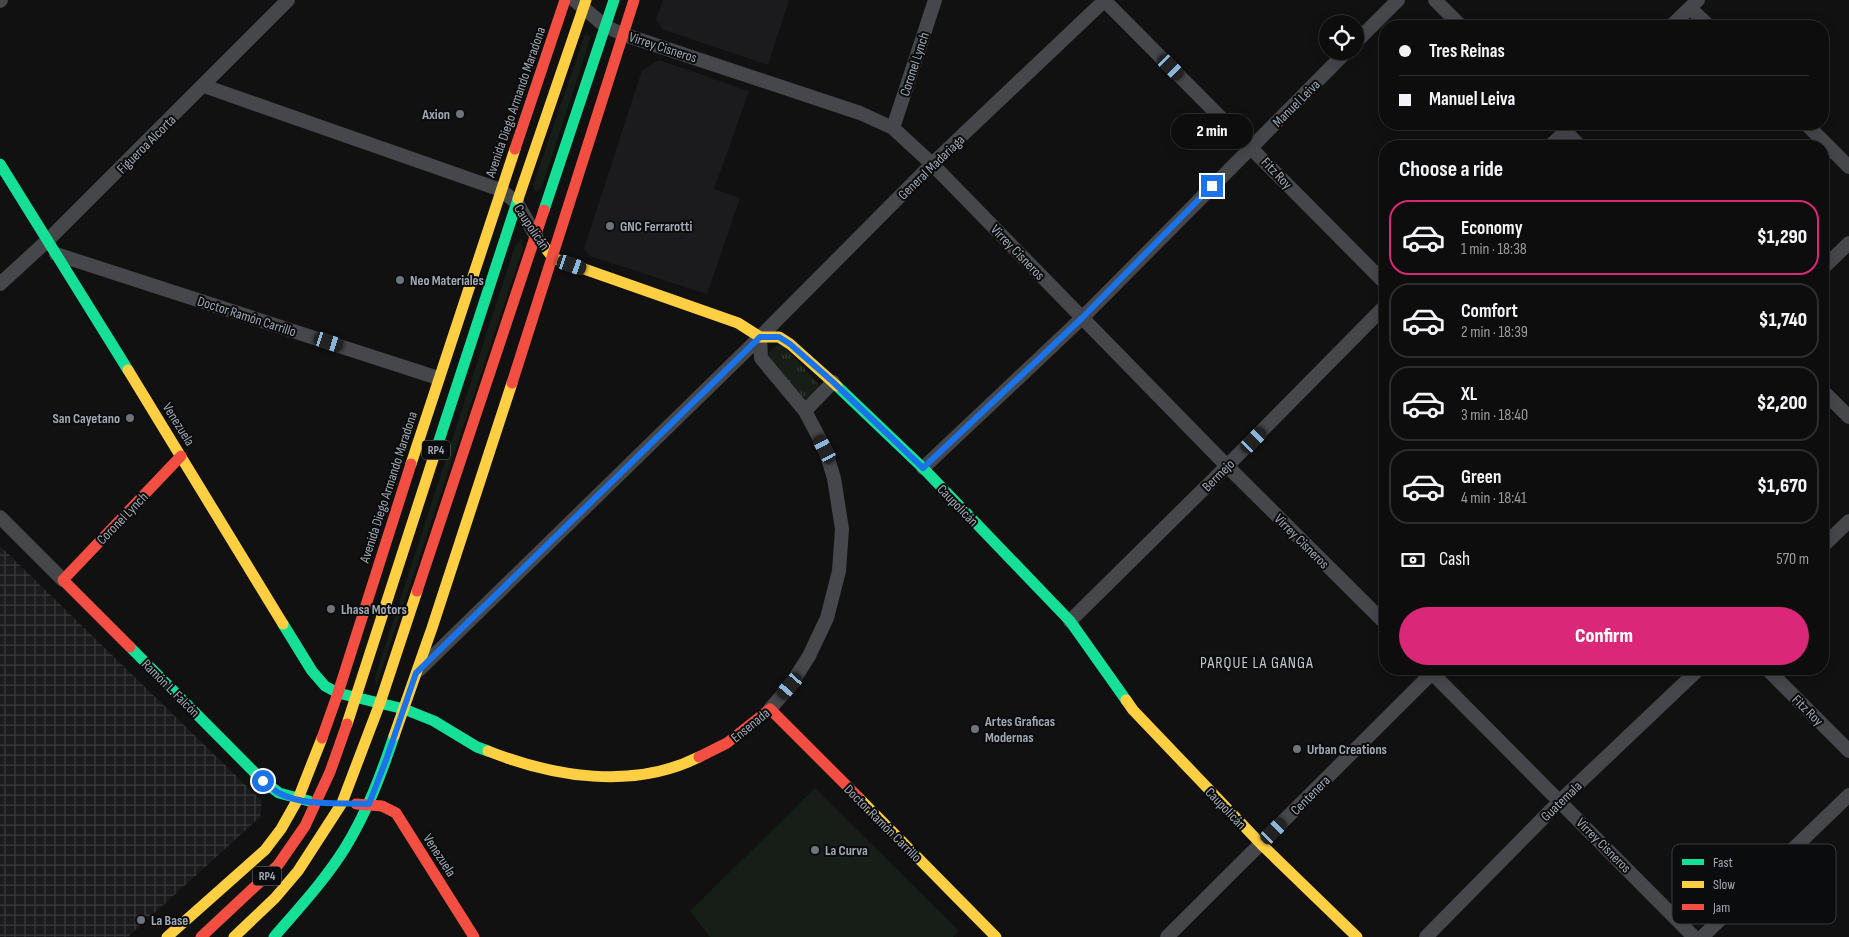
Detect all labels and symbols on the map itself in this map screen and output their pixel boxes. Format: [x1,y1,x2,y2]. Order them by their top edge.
street label: Avenida Diego Armando Maradona [481,25,549,181]
street label: Virrey Cisneros [627,28,699,66]
street label: Coronel Lynch [896,30,933,98]
car [1155,51,1186,83]
street label: Manuel Leiva [1269,76,1324,131]
place label: Axion [421,106,450,123]
marker: Axion [454,108,466,120]
street label: Figueroa Alcorta [113,111,179,177]
callout: 2 min [1171,114,1253,148]
street label: General Madariaga [894,131,968,203]
street label: Fitz Roy [1258,154,1296,193]
route end [1201,175,1223,197]
street label: Caupolicán [510,201,553,253]
place label: GNC Ferrarotti [620,218,692,235]
marker: GNC Ferrarotti [604,220,616,232]
street label: Virrey Cisneros [987,221,1048,284]
car [555,253,588,277]
place label: Neo Materiales [410,272,484,289]
marker: Neo Materiales [394,274,406,286]
street label: Doctor Ramón Carrillo [195,293,298,340]
car [312,330,345,354]
street label: Venezuela [159,400,198,449]
street label: Avenida Diego Armando Maradona [356,409,421,566]
place label: San Cayetano [53,410,120,427]
marker: San Cayetano [124,412,136,424]
car [1238,424,1269,456]
car [811,432,838,466]
road number: RP4 [422,440,450,460]
street label: Bermejo [1199,455,1238,495]
street label: Caupolicán [934,481,982,530]
street label: Coronel Lynch [93,489,152,548]
street label: Virrey Cisneros [1271,510,1333,572]
place label: Lhasa Motors [341,601,407,618]
marker: Lhasa Motors [325,603,337,615]
district label: PARQUE LA GANGA [1200,654,1314,673]
street label: Ramón L. Falcón [138,656,203,721]
car [774,670,805,702]
street label: Fitz Roy [1788,691,1827,730]
street label: Ensenada [727,705,773,746]
place label: Artes Graficas Modernas [984,713,1055,746]
marker: Artes Graficas Modernas [969,723,981,735]
place label: Urban Creations [1307,741,1387,758]
marker: Urban Creations [1291,743,1303,755]
route start [252,770,274,792]
street label: Centenera [1287,772,1334,819]
street label: Guatemala [1537,778,1585,825]
street label: Doctor Ramón Carrillo [840,781,925,866]
street label: Caupolicán [1202,784,1250,833]
street label: Virrey Cisneros [1573,814,1635,876]
car [1258,815,1289,847]
street label: Venezuela [419,831,460,880]
place label: La Curva [825,842,868,859]
marker: La Curva [809,844,821,856]
legend [1672,844,1836,924]
text: Fast [1713,854,1733,871]
road number: RP4 [253,866,281,886]
text: Slow [1713,876,1735,893]
text: Jam [1712,899,1730,916]
place label: La Base [151,912,188,929]
marker: La Base [135,914,147,926]

